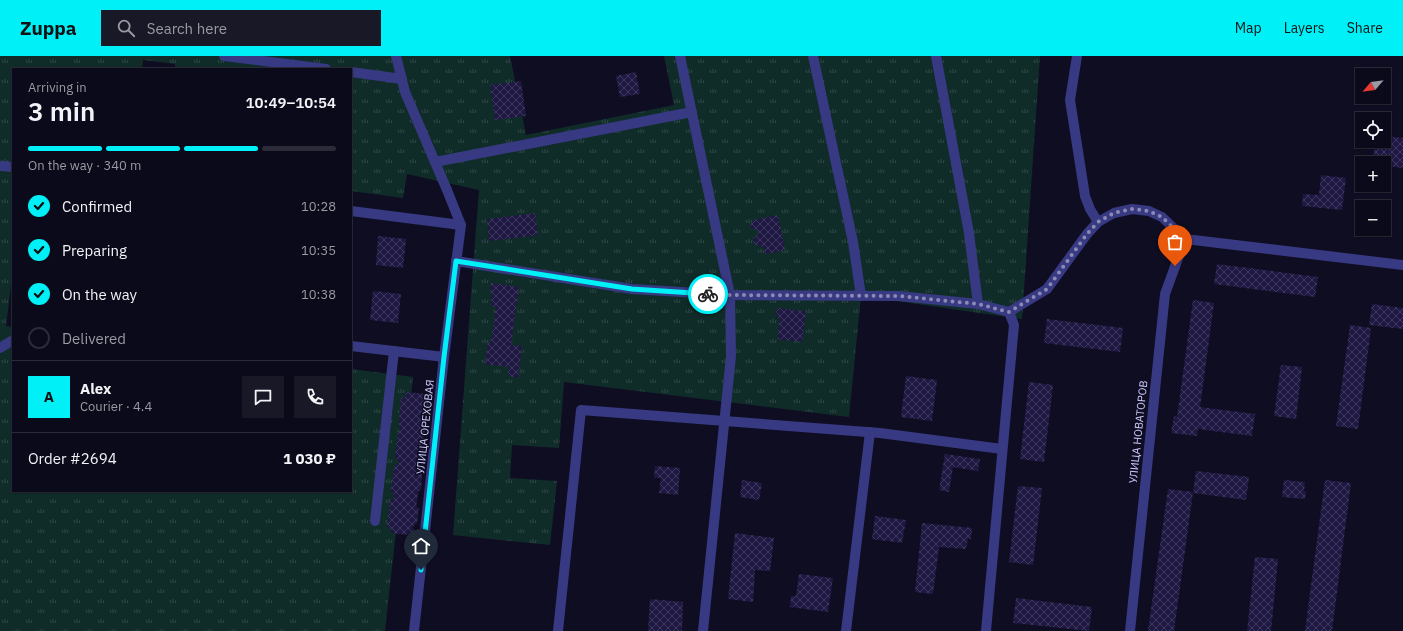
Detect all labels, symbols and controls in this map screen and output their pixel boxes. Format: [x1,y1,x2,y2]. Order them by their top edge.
search box [101,10,381,46]
text: Zuppa [20,16,77,40]
icon: search [115,17,137,39]
text: Search here [147,19,227,38]
text: Map [1235,19,1262,37]
text: Layers [1284,19,1325,37]
text: Share [1347,19,1383,37]
north arrow [1355,68,1391,104]
map controls [1355,68,1391,236]
text: Arriving in [28,79,87,96]
text: 10:49–10:54 [246,93,336,112]
text: 3 min [28,94,95,128]
button: locate [1355,112,1391,148]
button: + [1355,156,1391,192]
text: On the way · 340 m [28,157,141,174]
icon: check [28,195,50,217]
text: Confirmed [62,197,132,216]
text: 10:28 [301,198,336,215]
button: − [1355,200,1391,236]
pin [1158,225,1192,266]
icon: bag [1164,231,1186,253]
icon: check [28,239,50,261]
text: Preparing [62,241,127,260]
text: 10:35 [301,242,336,259]
courier [688,274,728,314]
icon: check [28,283,50,305]
icon: bike [697,283,719,305]
text: On the way [62,285,137,304]
text: 10:38 [301,286,336,303]
text: Delivered [62,329,126,348]
button: chat [242,376,284,418]
button: phone [294,376,336,418]
text: Alex [80,379,111,398]
street label: УЛИЦА ОРЕХОВАЯ [413,379,437,475]
street label: УЛИЦА НОВАТОРОВ [1126,380,1150,484]
text: A [44,387,54,406]
text: Courier · 4.4 [80,398,152,415]
text: Order #2694 [28,449,117,468]
text: 1 030 ₽ [283,449,336,468]
pin [404,529,438,570]
icon: home [410,535,432,557]

